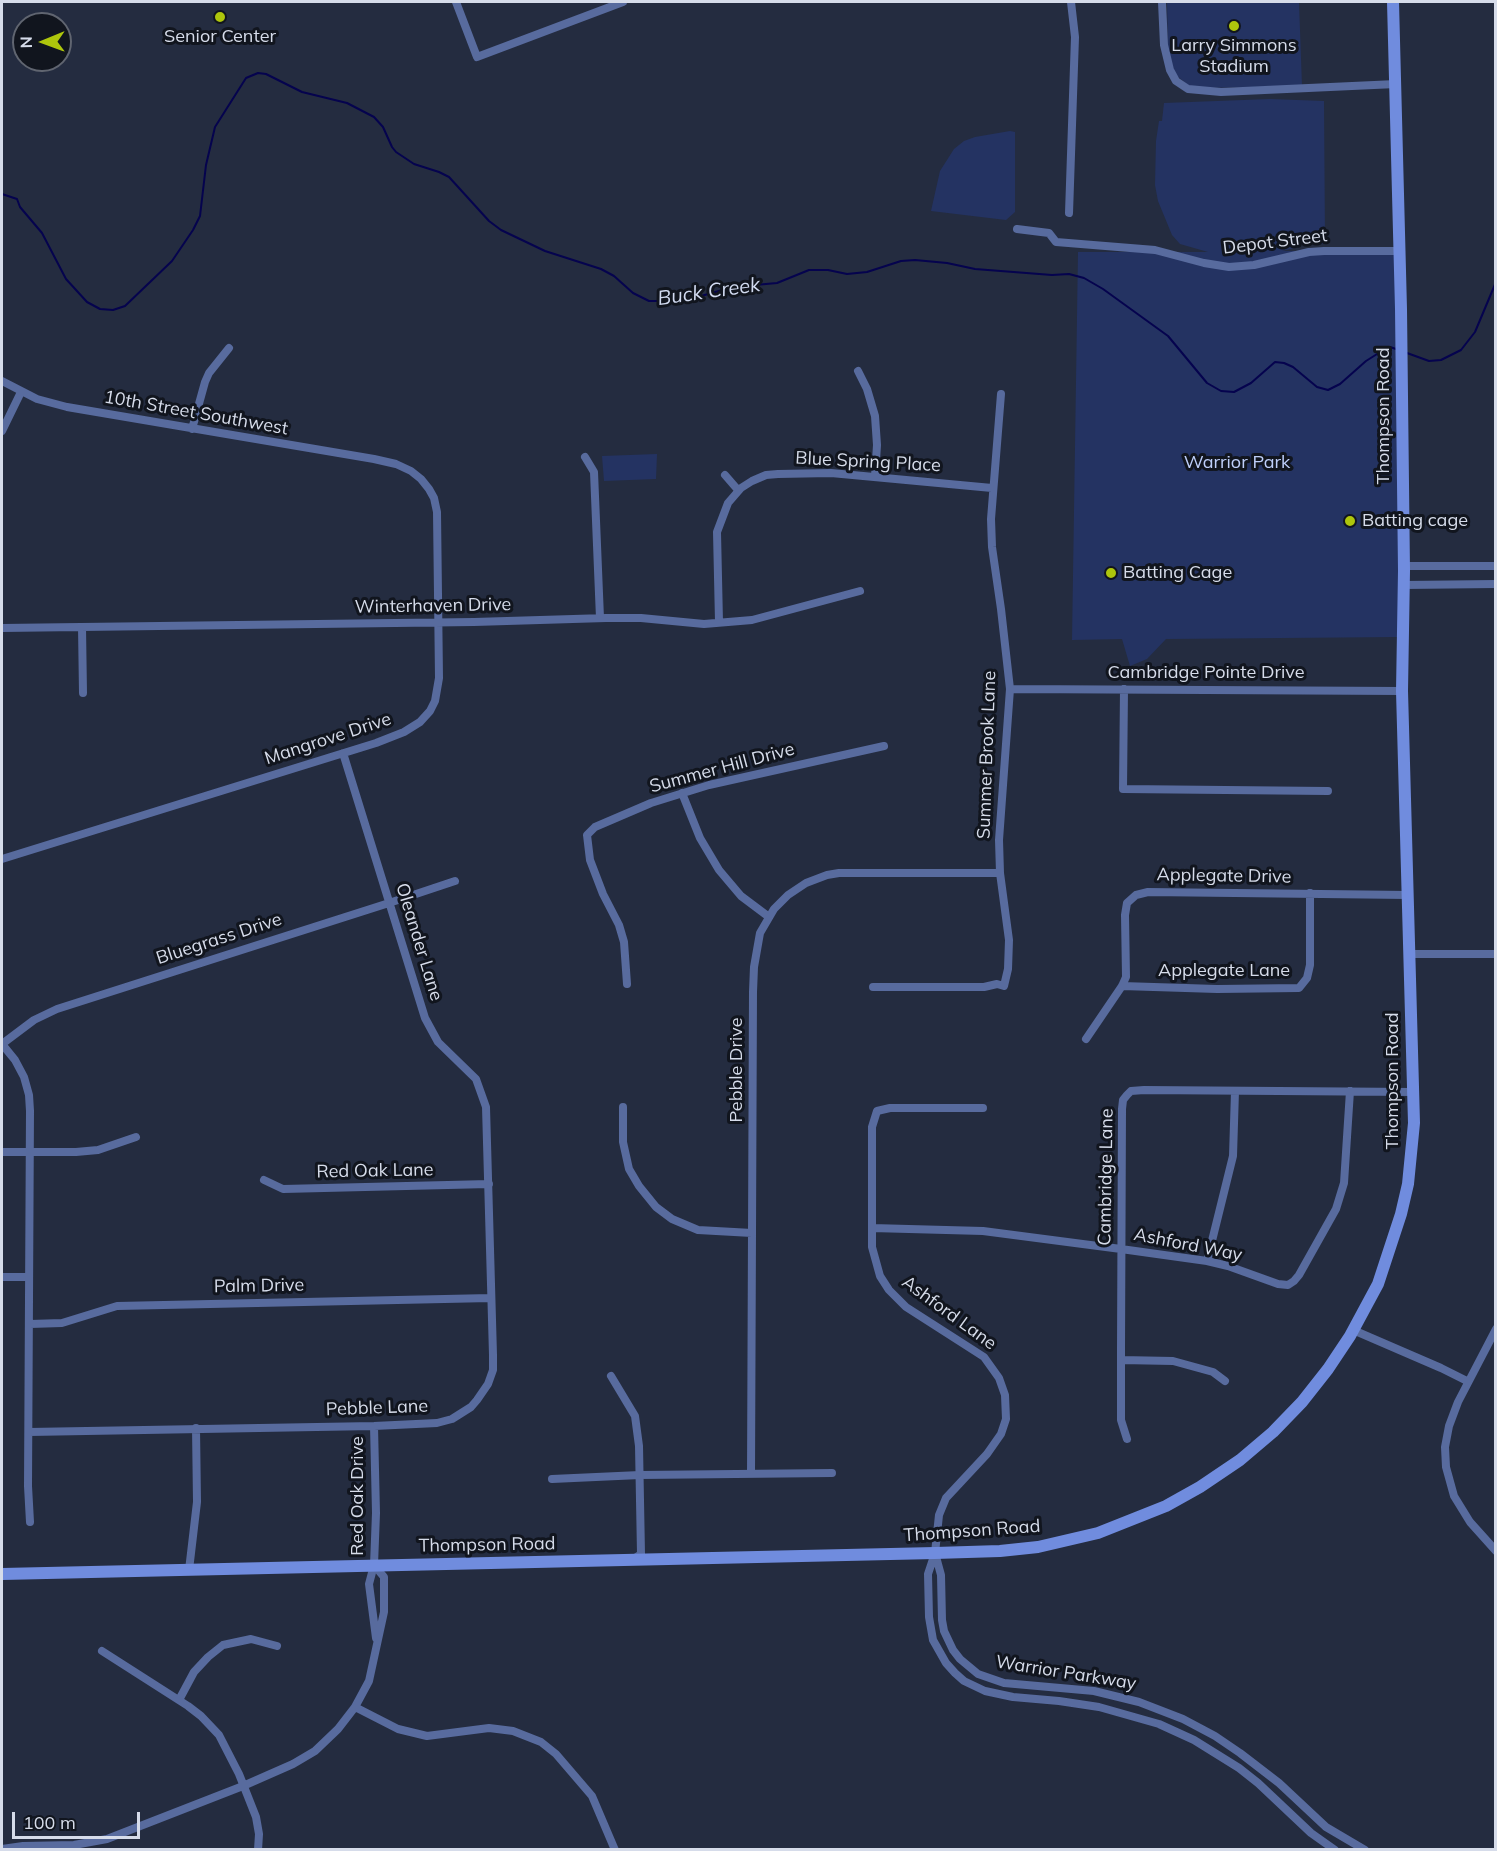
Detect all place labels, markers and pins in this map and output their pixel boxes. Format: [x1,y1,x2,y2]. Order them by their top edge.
marker: Senior Center [213,10,227,24]
marker: Larry Simmons Stadium [1227,19,1241,33]
place label: Senior Center [164,26,276,48]
place label: Larry Simmons Stadium [1171,35,1297,78]
place label: Batting cage [1362,510,1468,532]
marker: Batting cage [1343,514,1357,528]
place label: Batting Cage [1123,562,1232,584]
marker: Batting Cage [1104,566,1118,580]

